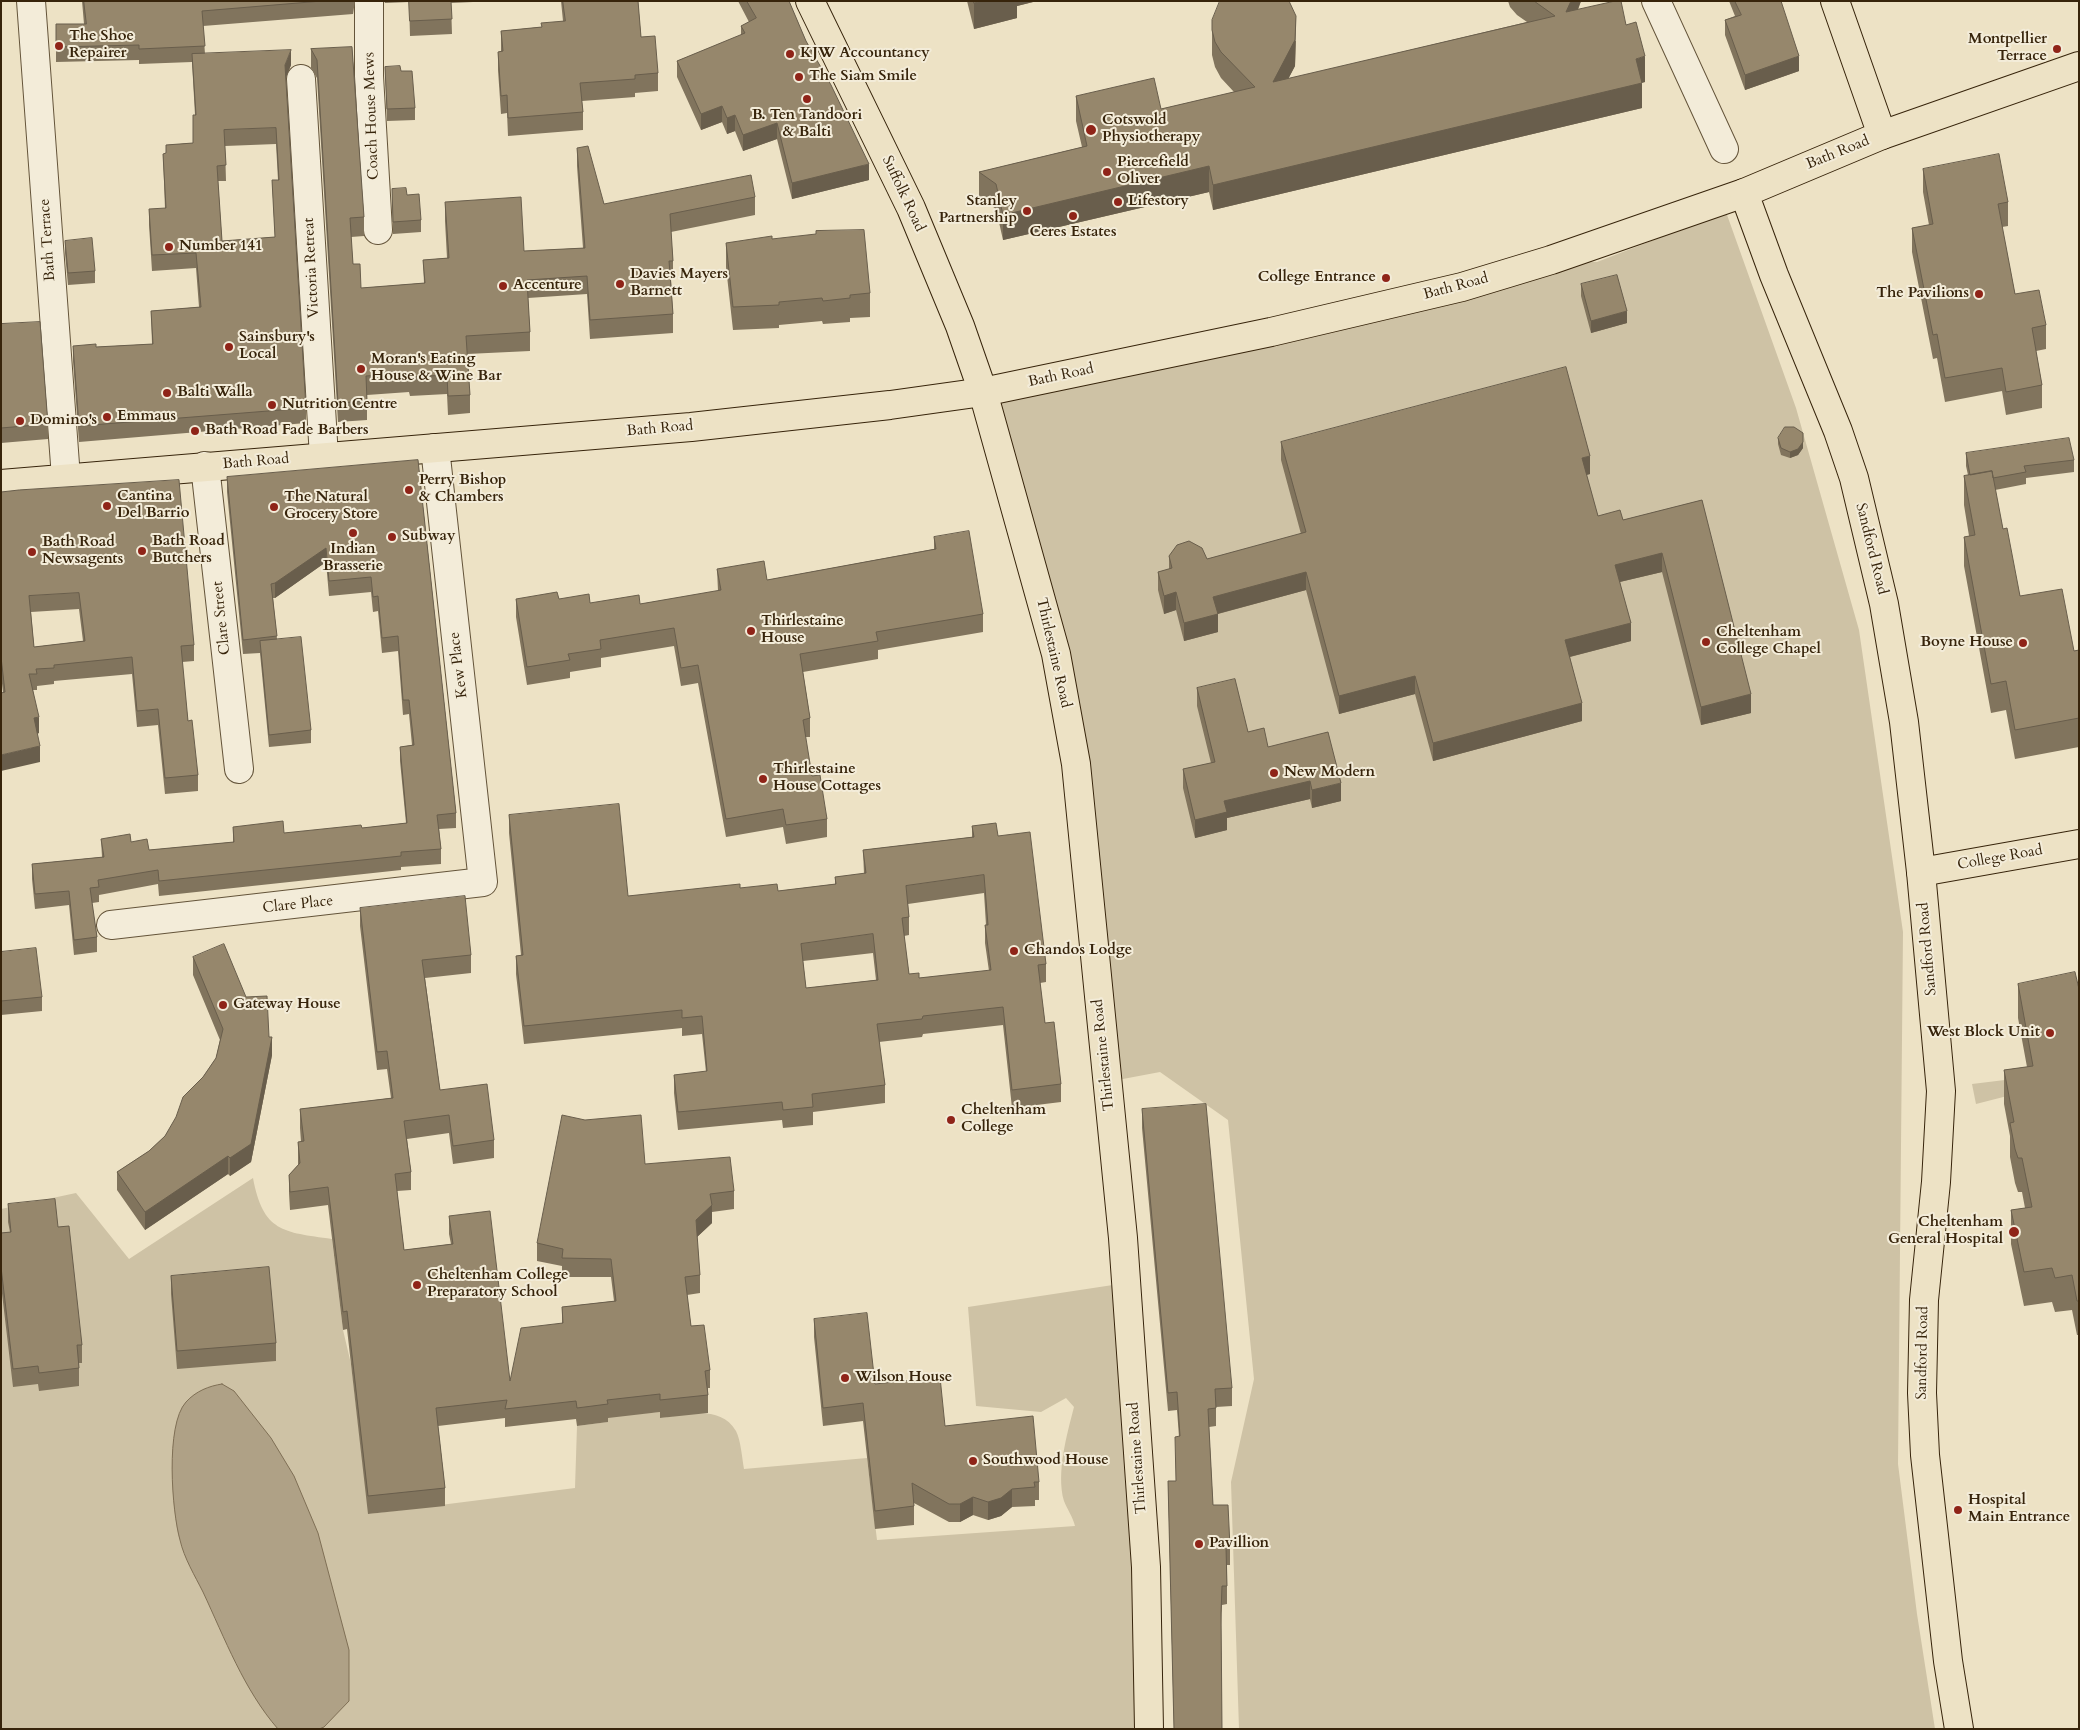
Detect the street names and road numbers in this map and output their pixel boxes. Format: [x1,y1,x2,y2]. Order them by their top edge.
street label: Coach House Mews [361,52,383,180]
street label: Bath Road [1804,132,1872,174]
street label: Suffolk Road [878,153,928,235]
street label: Bath Terrace [36,198,60,282]
street label: Victoria Retreat [300,217,324,319]
street label: Bath Road [1421,270,1491,304]
street label: Bath Road [1027,360,1095,392]
street label: Bath Road [626,417,694,441]
street label: Bath Road [222,450,290,474]
street label: Sandford Road [1851,501,1891,597]
street label: Clare Street [209,580,235,656]
street label: Thirlestaine Road [1032,596,1074,710]
street label: Kew Place [446,631,472,699]
street label: College Road [1956,842,2044,874]
street label: Clare Place [262,892,334,918]
street label: Sandford Road [1915,902,1941,996]
street label: Thirlestaine Road [1089,998,1119,1112]
street label: Sandford Road [1913,1306,1933,1400]
street label: Thirlestaine Road [1125,1401,1151,1515]

